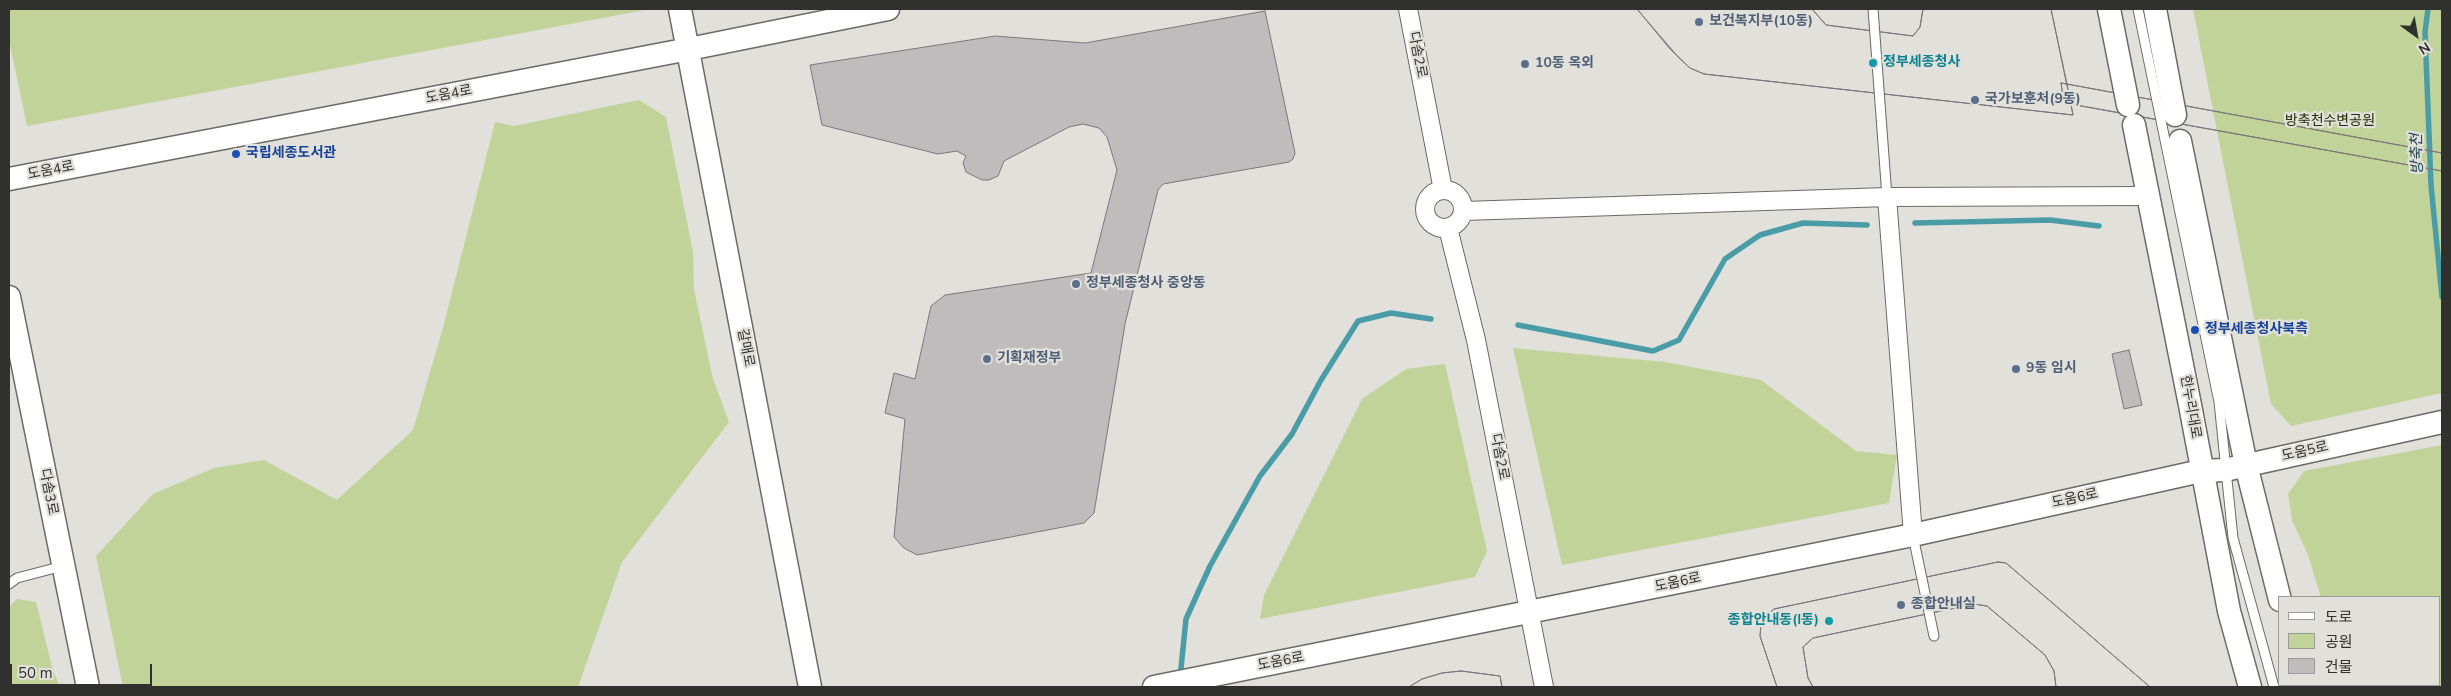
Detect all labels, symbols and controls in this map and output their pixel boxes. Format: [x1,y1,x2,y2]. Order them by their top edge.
north arrow [2391,10,2441,60]
place label: 보건복지부(10동) [1709,14,1813,30]
marker: 보건복지부(10동) [1693,16,1705,28]
street label: 다솜2로 [1404,30,1430,80]
text: N [2415,37,2434,59]
place label: 정부세종청사 [1883,55,1960,71]
place label: 10동 옥외 [1535,56,1594,72]
marker: 정부세종청사 [1867,57,1879,69]
marker: 10동 옥외 [1519,58,1531,70]
street label: 도움4로 [424,82,474,108]
place label: 국가보훈처(9동) [1985,92,2081,108]
marker: 국가보훈처(9동) [1969,94,1981,106]
park label: 방축천수변공원 [2285,114,2375,130]
water label: 방축천 [2408,133,2428,175]
place label: 국립세종도서관 [246,146,336,162]
marker: 국립세종도서관 [230,148,242,160]
street label: 도움4로 [26,158,76,184]
place label: 정부세종청사 중앙동 [1086,276,1206,292]
marker: 정부세종청사 중앙동 [1070,278,1082,290]
place label: 정부세종청사북측 [2205,322,2308,338]
marker: 정부세종청사북측 [2189,324,2201,336]
street label: 갈매로 [733,327,757,369]
place label: 기획재정부 [997,351,1061,367]
marker: 기획재정부 [981,353,993,365]
place label: 9동 임시 [2026,361,2077,377]
marker: 9동 임시 [2010,363,2022,375]
street label: 한누리대로 [2176,374,2204,440]
street label: 다솜2로 [1486,432,1512,482]
street label: 도움5로 [2280,439,2330,465]
street label: 다솜3로 [35,467,61,517]
street label: 도움6로 [2050,486,2100,512]
street label: 도움6로 [1653,570,1703,596]
legend [2278,596,2441,686]
place label: 종합안내실 [1911,597,1975,613]
marker: 종합안내실 [1895,599,1907,611]
text: 도로 [2325,607,2353,627]
place label: 종합안내동(I동) [1728,613,1819,629]
marker: 종합안내동(I동) [1823,615,1835,627]
text: 공원 [2325,632,2353,652]
street label: 도움6로 [1256,649,1306,675]
scale bar [12,654,155,686]
text: 건물 [2325,657,2353,677]
text: 50 m [18,663,53,683]

